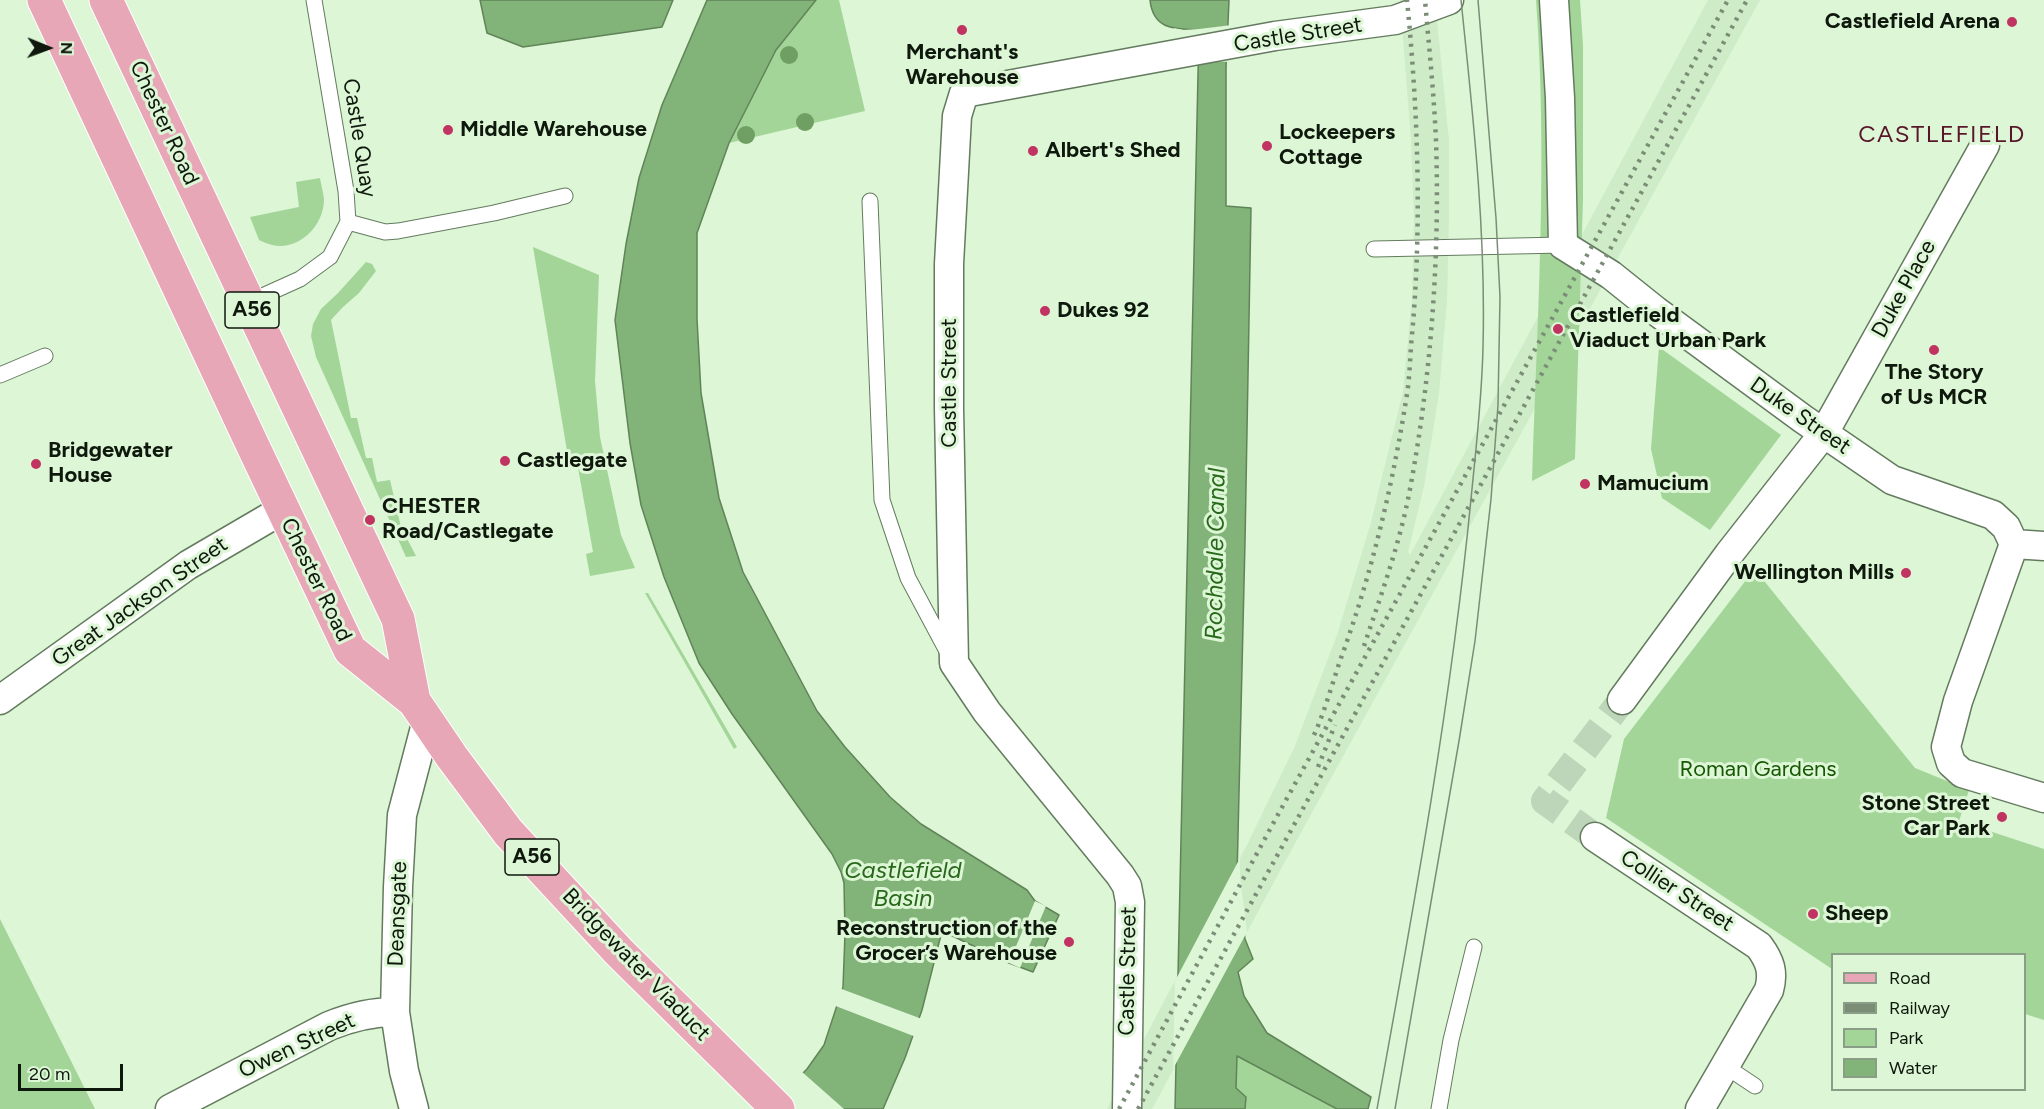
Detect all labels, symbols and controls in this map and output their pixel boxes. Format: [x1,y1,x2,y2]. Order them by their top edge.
place label: Castlefield Arena [1825,9,2000,35]
street label: Castle Street [1232,12,1364,58]
marker: Castlefield Arena [2005,15,2019,29]
north arrow [18,18,78,78]
marker: Merchant's Warehouse [955,23,969,37]
place label: Merchant's Warehouse [905,40,1019,92]
text: N [57,42,76,55]
street label: Chester Road [124,57,204,189]
street label: Castle Quay [337,77,381,199]
place label: Middle Warehouse [460,117,647,143]
place label: Lockeepers Cottage [1279,120,1395,172]
district label: CASTLEFIELD [1858,121,2026,149]
marker: Middle Warehouse [441,123,455,137]
place label: Albert's Shed [1045,138,1181,164]
marker: Lockeepers Cottage [1260,139,1274,153]
marker: Albert's Shed [1026,144,1040,158]
street label: Duke Place [1866,235,1942,343]
road number: A56 [225,292,279,328]
place label: Dukes 92 [1057,298,1149,324]
place label: Castlefield Viaduct Urban Park [1570,303,1766,354]
marker: Dukes 92 [1038,304,1052,318]
street label: Castle Street [937,318,963,448]
marker: Castlefield Viaduct Urban Park [1551,322,1565,336]
marker: The Story of Us MCR [1927,343,1941,357]
place label: The Story of Us MCR [1881,360,1987,412]
street label: Duke Street [1745,372,1855,460]
place label: Bridgewater House [48,438,172,490]
place label: Castlegate [517,448,627,474]
marker: Castlegate [498,454,512,468]
marker: Bridgewater House [29,457,43,471]
water label: Rochdale Canal [1200,468,1232,640]
place label: Mamucium [1597,471,1709,497]
marker: Mamucium [1578,477,1592,491]
place label: CHESTER Road/Castlegate [382,494,553,546]
marker: CHESTER Road/Castlegate [363,513,377,527]
street label: Chester Road [275,514,357,646]
street label: Great Jackson Street [47,531,233,673]
place label: Wellington Mills [1734,560,1894,586]
marker: Wellington Mills [1899,566,1913,580]
park label: Roman Gardens [1680,757,1836,783]
place label: Stone Street Car Park [1862,791,1990,842]
marker: Stone Street Car Park [1995,810,2009,824]
road number: A56 [505,839,559,875]
street label: Collier Street [1615,845,1739,937]
water label: Castlefield Basin [844,857,962,913]
street label: Deansgate [383,861,413,967]
street label: Bridgewater Viaduct [556,883,716,1047]
place label: Sheep [1825,901,1888,927]
street label: Castle Street [1114,906,1142,1036]
marker: Sheep [1806,907,1820,921]
place label: Reconstruction of the Grocer’s Warehouse [836,916,1057,968]
marker: Reconstruction of the Grocer’s Warehouse [1062,935,1076,949]
legend [1831,953,2026,1091]
text: Road [1889,967,1930,989]
text: Railway [1889,997,1950,1019]
street label: Owen Street [235,1008,359,1084]
text: Park [1889,1027,1923,1049]
scale bar [21,1052,126,1090]
text: Water [1889,1057,1937,1079]
text: 20 m [29,1063,70,1085]

